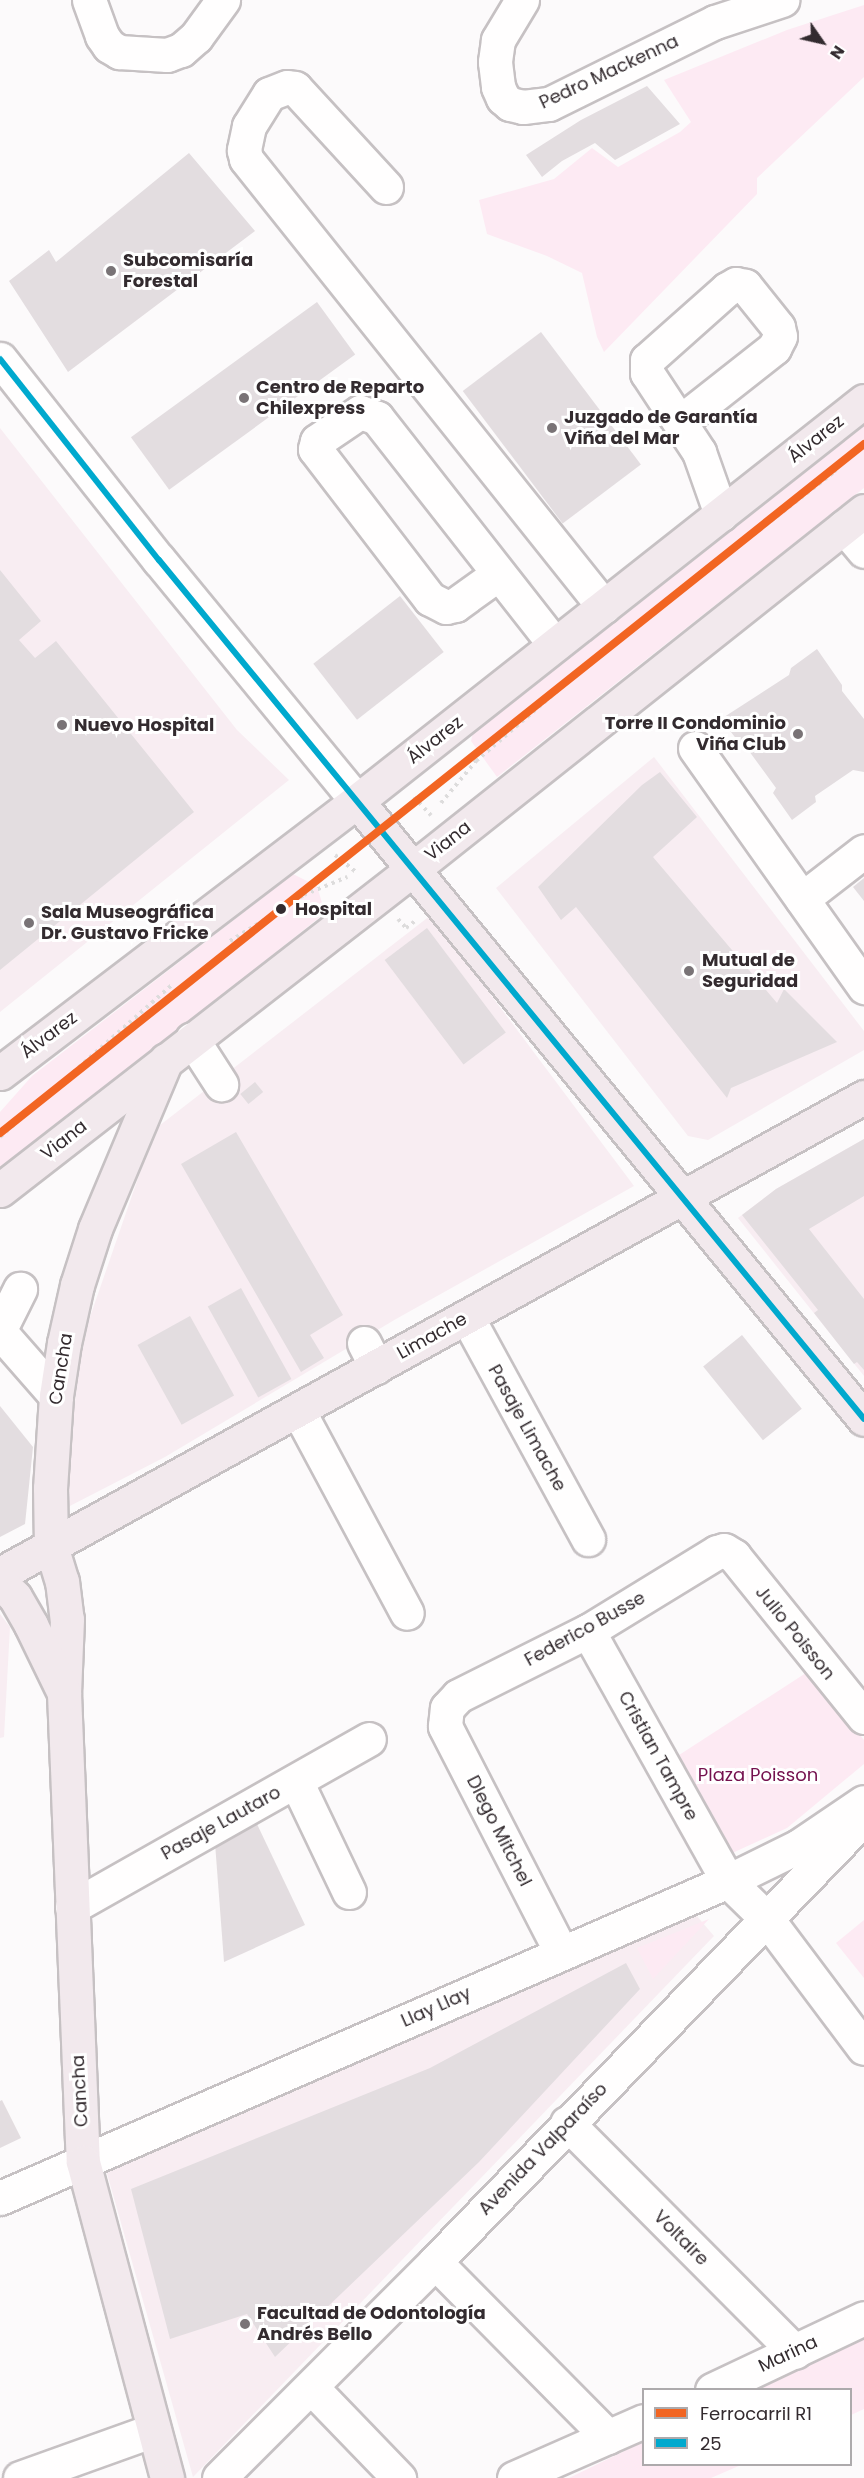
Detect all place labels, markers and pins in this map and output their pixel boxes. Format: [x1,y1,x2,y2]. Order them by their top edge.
place label: Subcomisaría Forestal [123,250,253,292]
marker: Subcomisaría Forestal [104,264,118,278]
place label: Centro de Reparto Chilexpress [256,377,424,420]
marker: Centro de Reparto Chilexpress [237,391,251,405]
place label: Juzgado de Garantía Viña del Mar [564,407,758,450]
marker: Juzgado de Garantía Viña del Mar [545,421,559,435]
place label: Torre II Condominio Viña Club [605,713,786,756]
place label: Nuevo Hospital [74,714,214,736]
marker: Nuevo Hospital [55,718,69,732]
marker: Torre II Condominio Viña Club [791,727,805,741]
place label: Hospital [295,898,372,920]
marker: Hospital [272,900,290,918]
place label: Sala Museográfica Dr. Gustavo Fricke [41,902,214,944]
marker: Sala Museográfica Dr. Gustavo Fricke [22,916,36,930]
place label: Mutual de Seguridad [702,950,798,992]
marker: Mutual de Seguridad [680,962,698,980]
place label: Facultad de Odontología Andrés Bello [257,2303,486,2346]
marker: Facultad de Odontología Andrés Bello [238,2317,252,2331]

